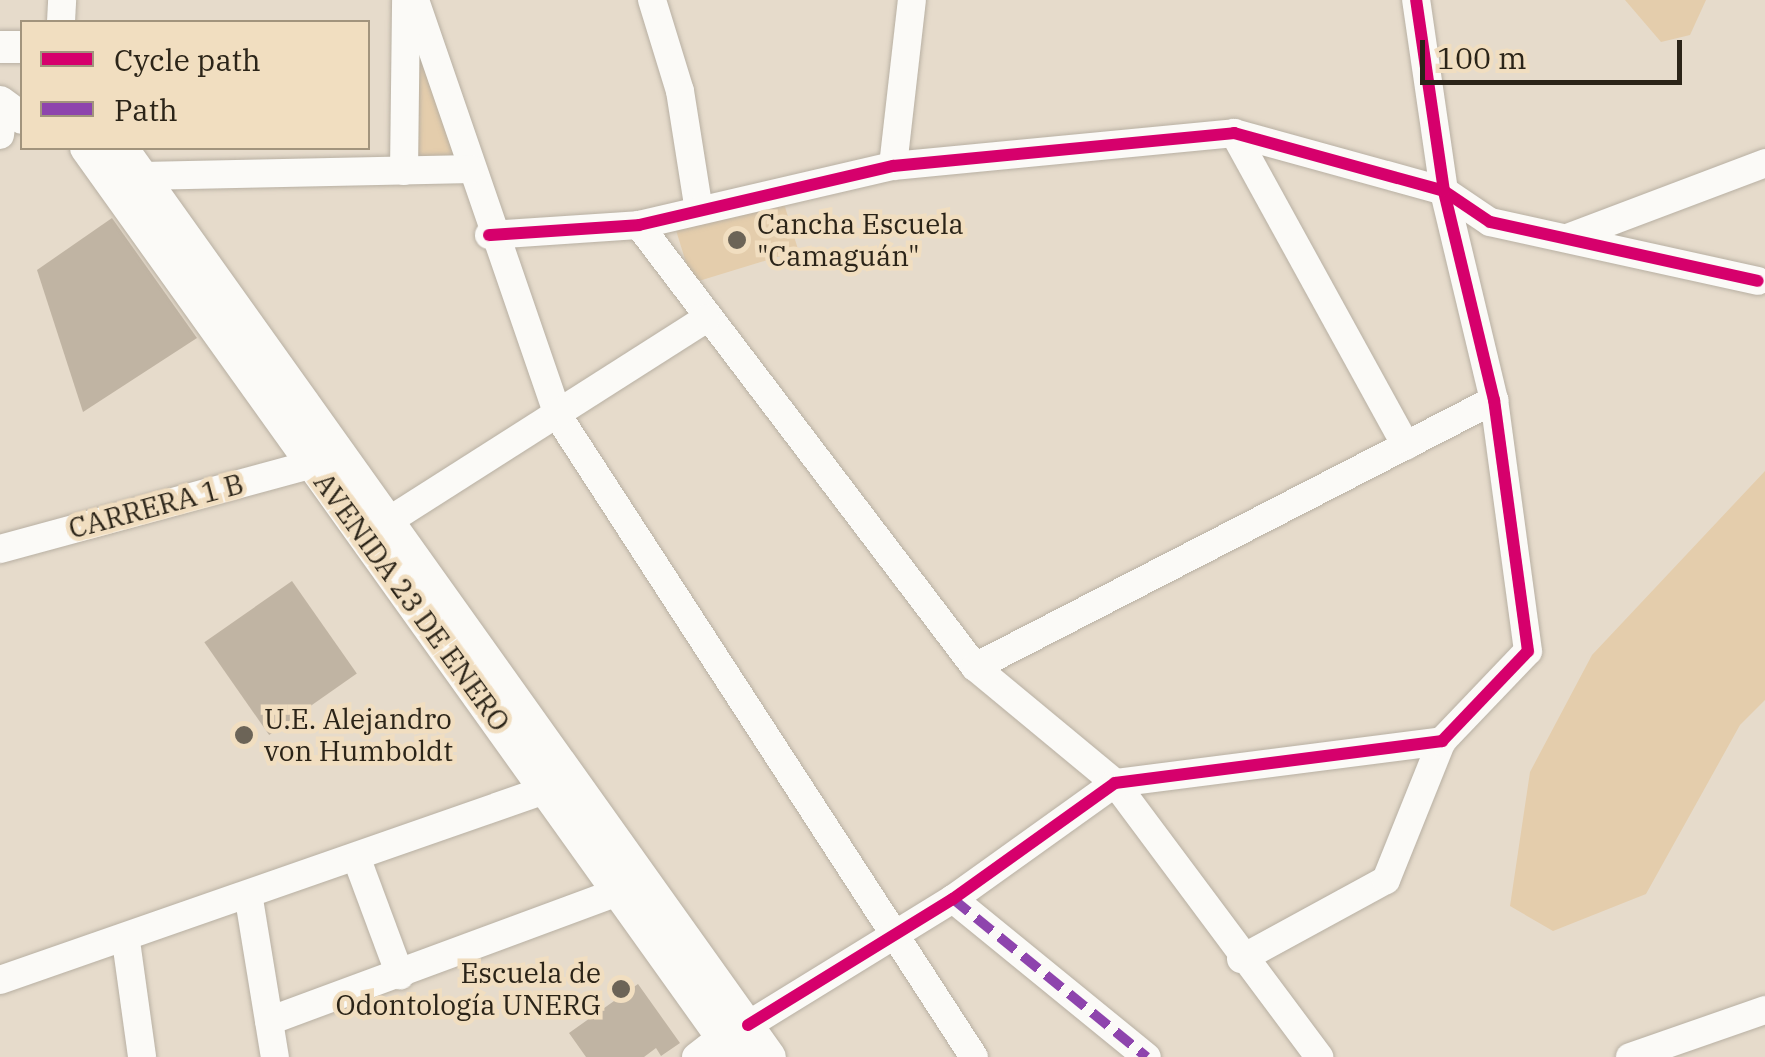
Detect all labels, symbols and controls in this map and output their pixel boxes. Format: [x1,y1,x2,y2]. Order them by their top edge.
legend [20,20,370,150]
scale bar [1425,20,1688,82]
text: 100 m [1437,38,1527,77]
text: Cycle path [114,40,261,79]
text: Path [114,90,178,129]
place label: Cancha Escuela "Camaguán" [757,207,964,273]
marker: Cancha Escuela "Camaguán" [726,229,748,251]
street label: AVENIDA 23 DE ENERO [307,466,517,738]
street label: CARRERA 1 B [65,467,247,545]
place label: U.E. Alejandro von Humboldt [264,702,453,768]
marker: U.E. Alejandro von Humboldt [233,724,255,746]
place label: Escuela de Odontología UNERG [336,956,601,1022]
marker: Escuela de Odontología UNERG [610,978,632,1000]

